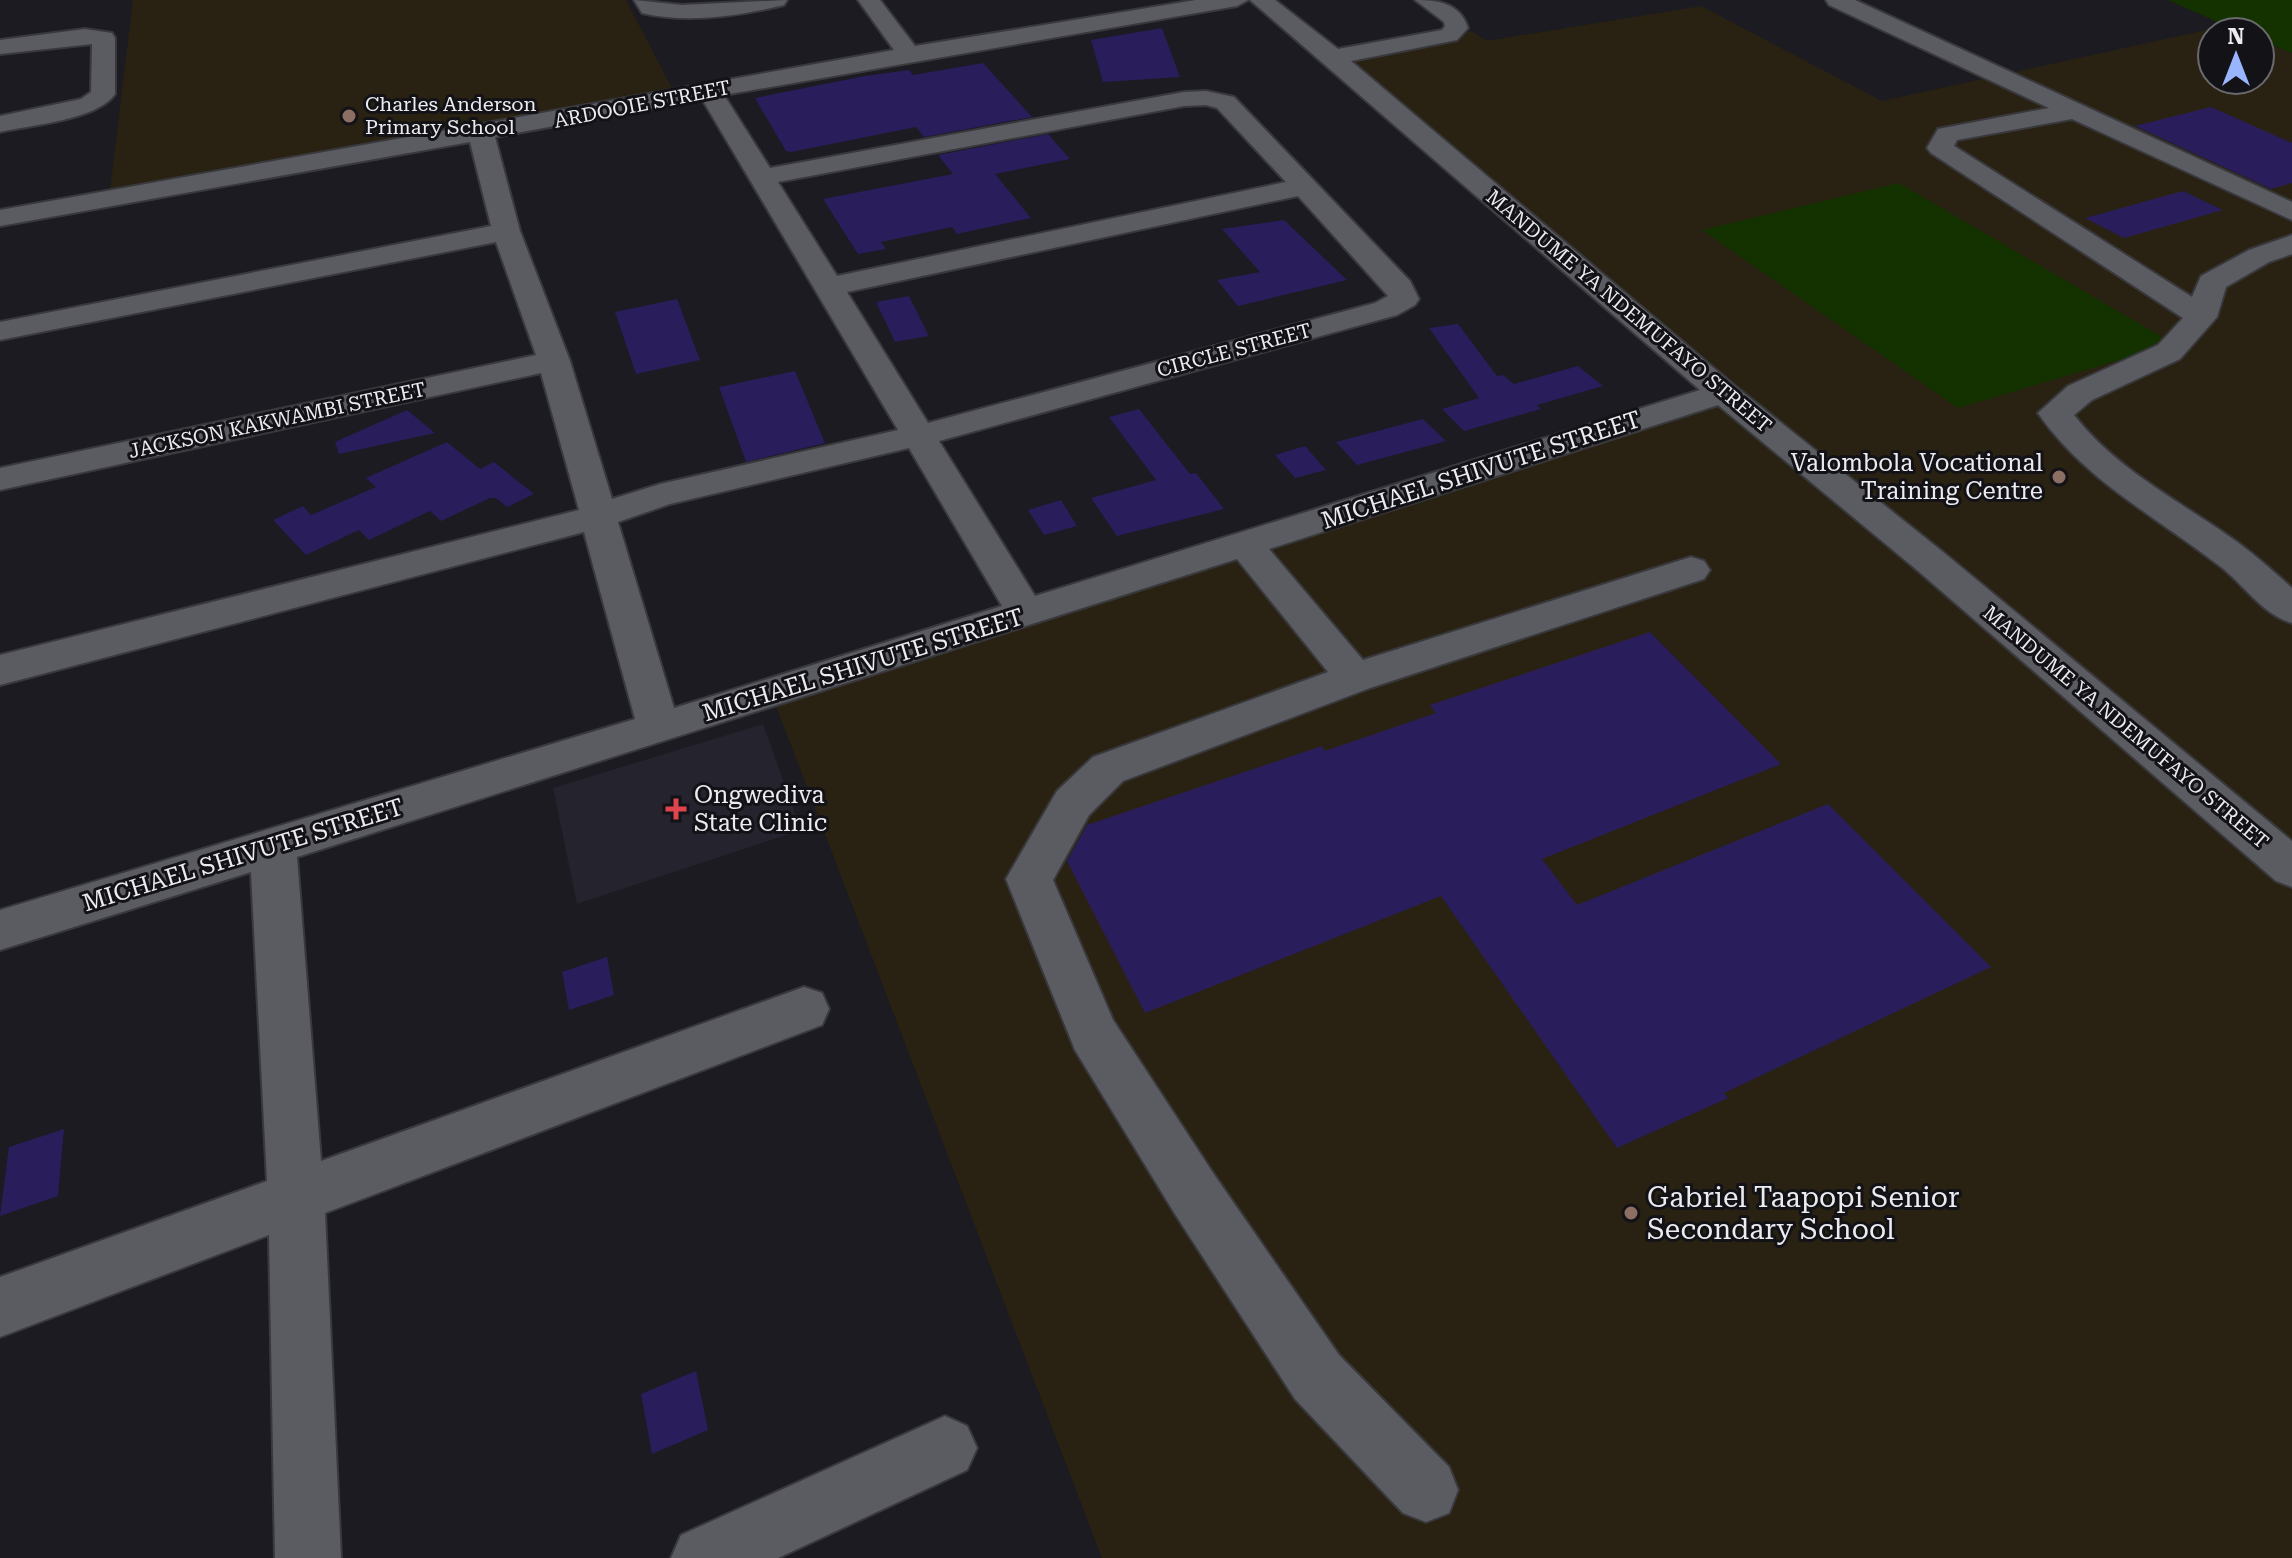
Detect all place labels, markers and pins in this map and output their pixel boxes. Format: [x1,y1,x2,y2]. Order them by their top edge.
place label: Charles Anderson Primary School [365,92,537,139]
marker: Charles Anderson Primary School [340,107,358,125]
place label: Valombola Vocational Training Centre [1791,449,2043,505]
marker: Valombola Vocational Training Centre [2050,468,2068,486]
place label: Ongwediva State Clinic [694,781,827,837]
marker: Ongwediva State Clinic [665,798,687,820]
place label: Gabriel Taapopi Senior Secondary School [1647,1181,1959,1246]
marker: Gabriel Taapopi Senior Secondary School [1622,1204,1640,1222]

